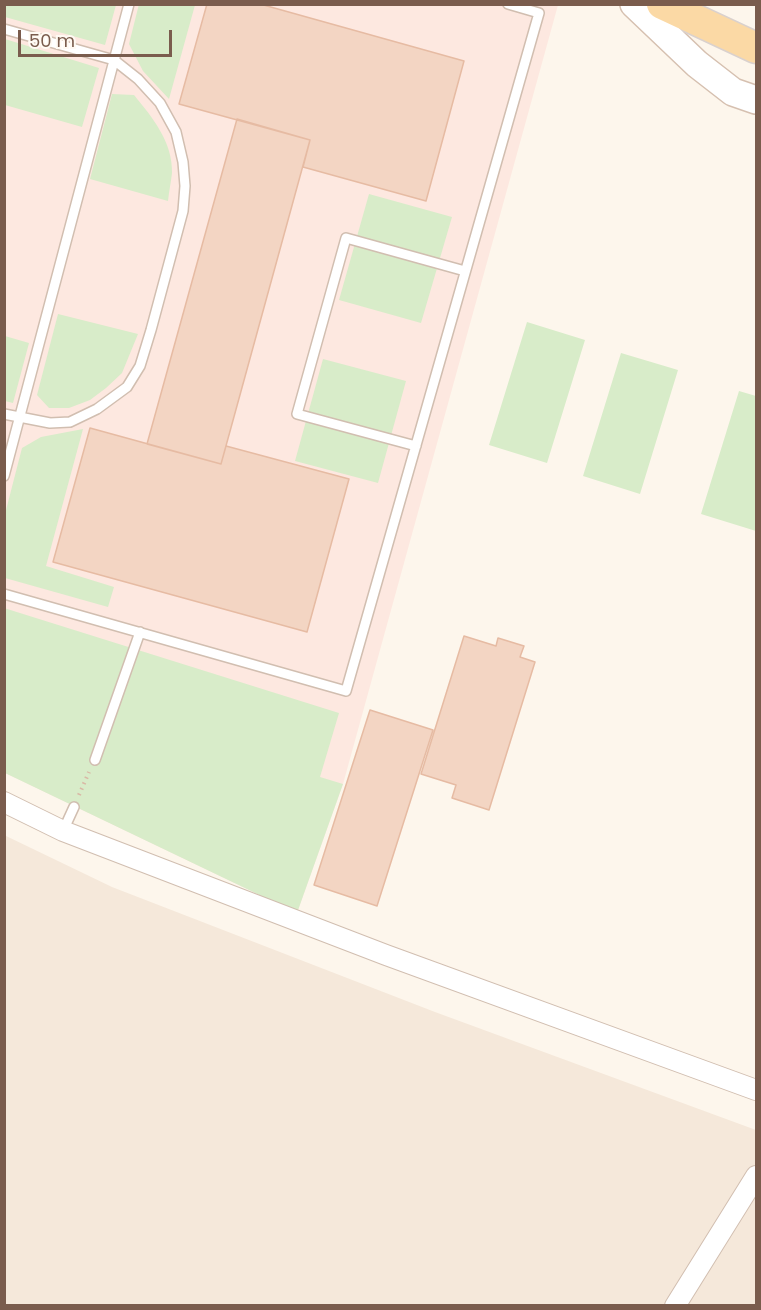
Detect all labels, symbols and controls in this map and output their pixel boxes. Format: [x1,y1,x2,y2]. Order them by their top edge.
scale bar [21,18,176,56]
text: 50 m [29,28,75,53]

